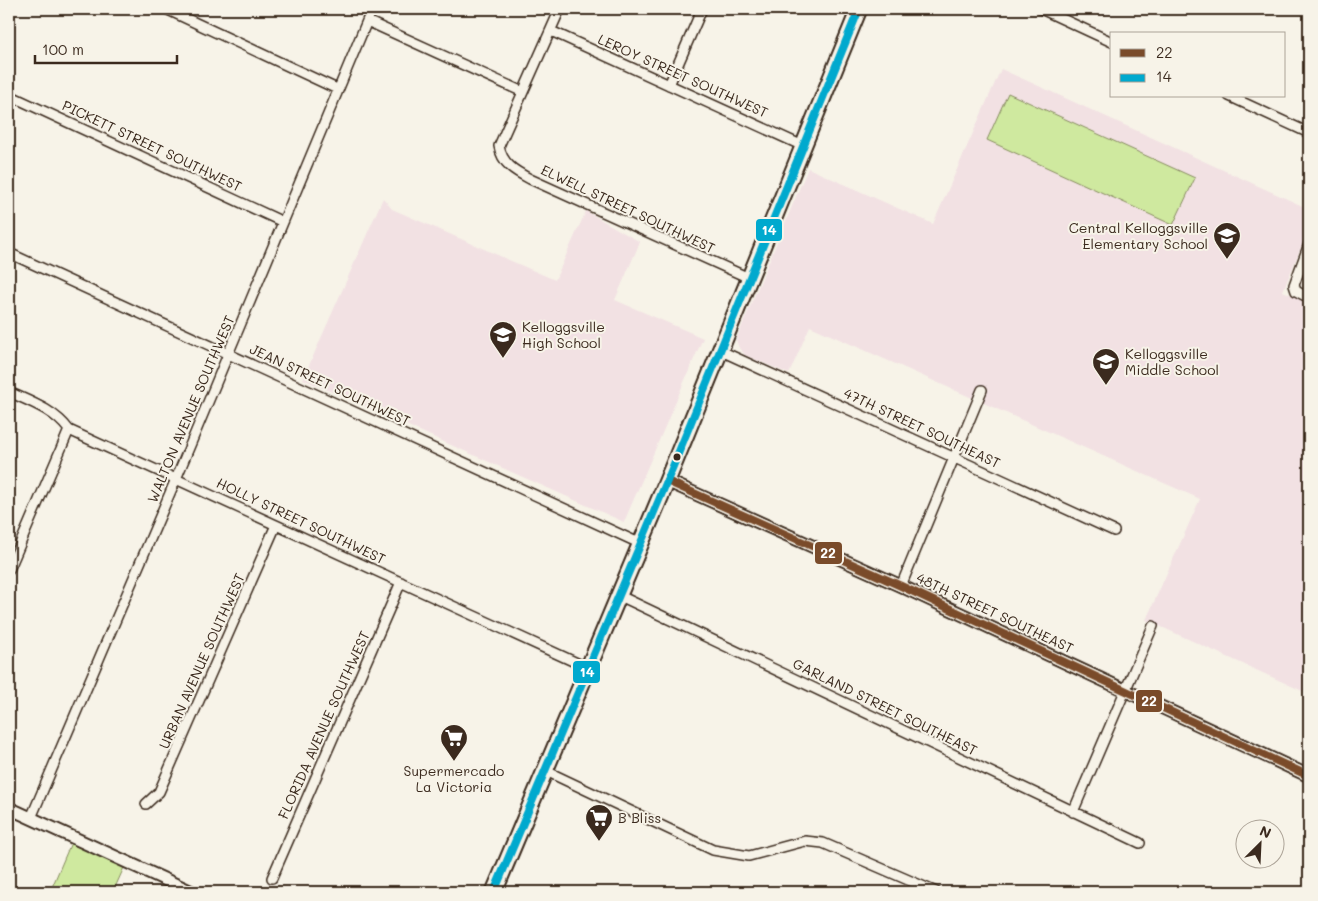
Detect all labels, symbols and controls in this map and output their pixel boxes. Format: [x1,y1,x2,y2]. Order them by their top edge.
street label: LEROY STREET SOUTHWEST [595,29,771,122]
scale bar [35,32,178,64]
legend [1110,32,1286,98]
text: 100 m [42,39,84,59]
text: 22 [1156,42,1173,62]
text: 14 [1156,66,1172,86]
street label: PICKETT STREET SOUTHWEST [59,95,245,196]
street label: ELWELL STREET SOUTHWEST [538,160,718,257]
line badge: 14 [755,218,783,242]
place label: Central Kelloggsville Elementary School [1069,218,1208,253]
text: 14 [761,220,777,239]
school or university icon: Central Kelloggsville Elementary School [1212,221,1242,260]
street label: WALTON AVENUE SOUTHWEST [142,312,239,505]
place label: Kelloggsville High School [522,317,605,352]
school or university icon: Kelloggsville High School [488,320,518,359]
street label: JEAN STREET SOUTHWEST [247,339,414,430]
place label: Kelloggsville Middle School [1125,344,1219,379]
school or university icon: Kelloggsville Middle School [1091,347,1121,386]
street label: 47TH STREET SOUTHEAST [841,383,1004,472]
unlabelled marker [672,452,682,462]
street label: HOLLY STREET SOUTHWEST [214,473,389,568]
line badge: 22 [814,541,843,565]
text: 22 [820,543,836,562]
street label: 48TH STREET SOUTHEAST [914,568,1077,657]
street label: URBAN AVENUE SOUTHWEST [154,570,249,752]
street label: FLORIDA AVENUE SOUTHWEST [273,628,374,822]
street label: GARLAND STREET SOUTHEAST [790,654,981,760]
line badge: 14 [572,660,601,684]
text: 14 [579,662,595,681]
line badge: 22 [1135,689,1163,713]
text: 22 [1141,691,1157,710]
supermarket icon: Supermercado La Victoria [439,723,469,762]
place label: Supermercado La Victoria [404,761,504,796]
supermarket icon: B Bliss [584,803,614,842]
place label: B Bliss [618,808,661,827]
north arrow [1236,818,1286,868]
text: N [1257,821,1274,843]

